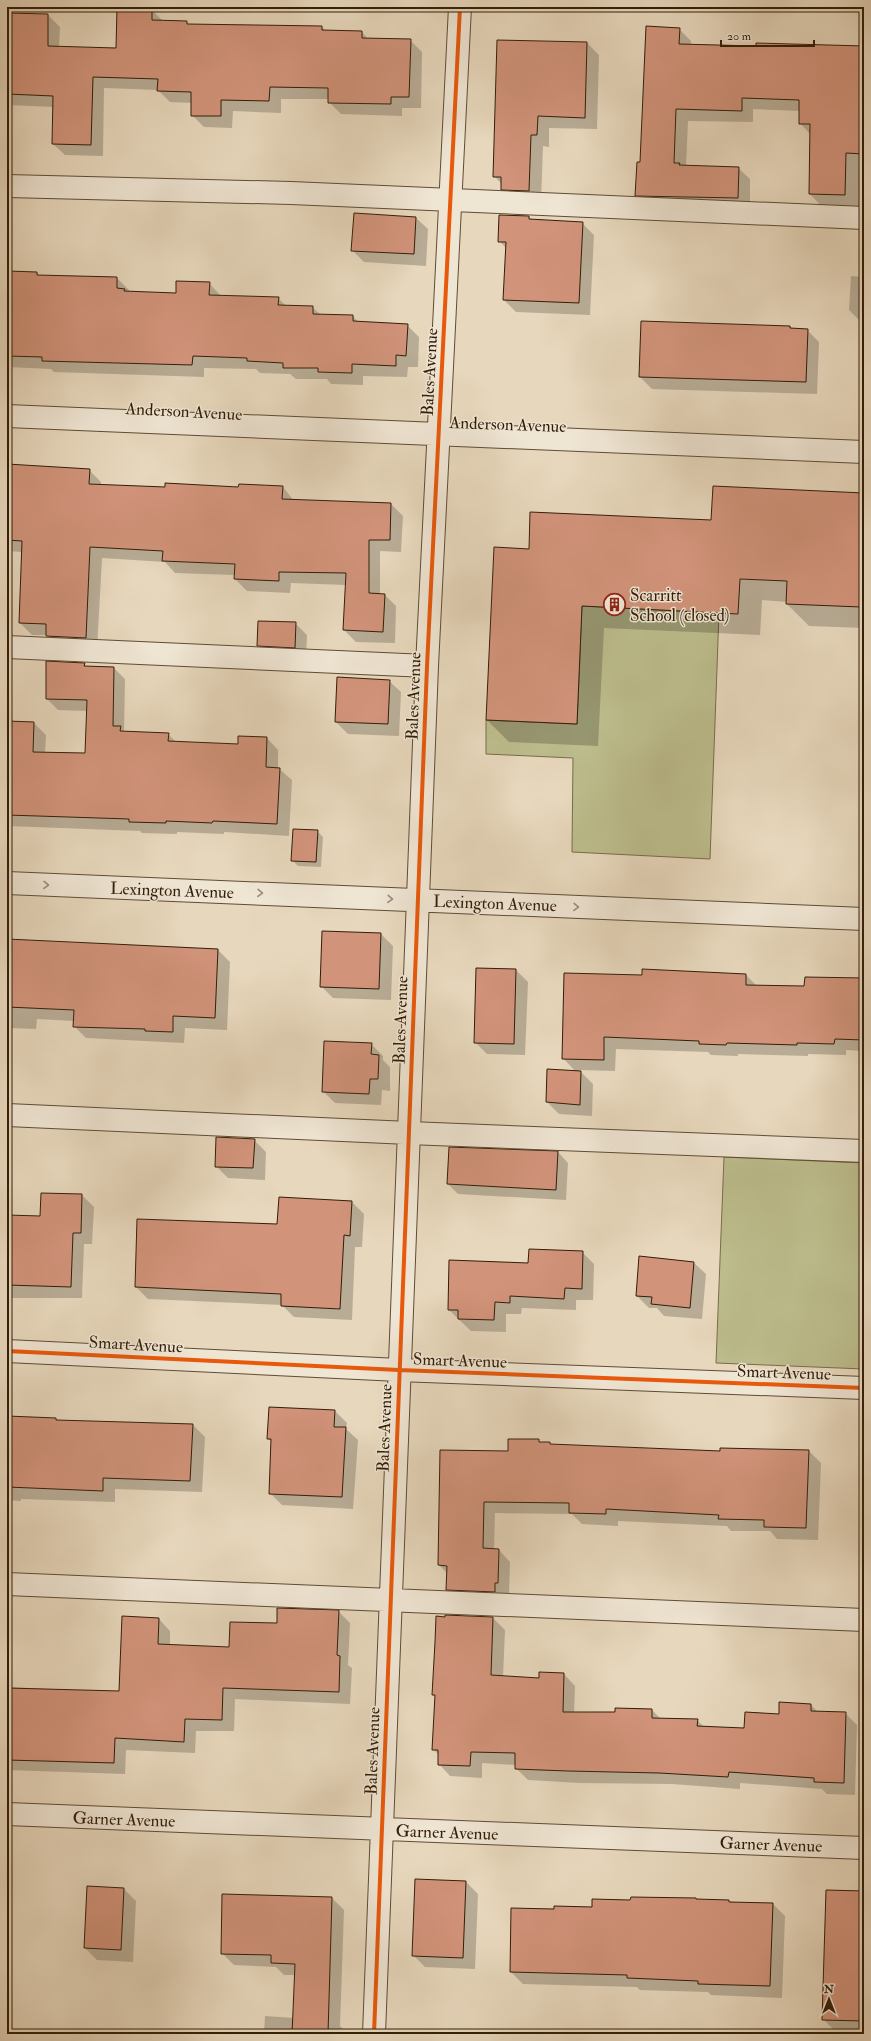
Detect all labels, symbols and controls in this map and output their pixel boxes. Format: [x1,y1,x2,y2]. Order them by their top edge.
scale bar [721,22,814,48]
text: 20 m [727,29,752,44]
street label: Bales Avenue [417,327,442,417]
street label: Anderson Avenue [124,398,243,425]
street label: Anderson Avenue [448,412,567,437]
place label: Scarritt School (closed) [630,585,729,626]
building icon: Scarritt School (closed) [602,592,628,618]
street label: Bales Avenue [401,652,426,740]
street label: Lexington Avenue [110,878,234,903]
one-way arrow [43,880,49,889]
one-way arrow [257,889,263,898]
street label: Lexington Avenue [433,891,557,916]
one-way arrow [387,894,393,903]
one-way arrow [573,902,579,911]
street label: Bales Avenue [388,976,413,1064]
street label: Smart Avenue [88,1332,184,1357]
street label: Smart Avenue [413,1348,507,1373]
street label: Smart Avenue [737,1360,831,1385]
street label: Bales Avenue [372,1384,397,1472]
street label: Bales Avenue [360,1707,385,1795]
street label: Garner Avenue [72,1807,176,1832]
street label: Garner Avenue [395,1820,499,1845]
street label: Garner Avenue [719,1832,823,1857]
north arrow [809,1979,849,2019]
text: N [823,1983,835,1996]

